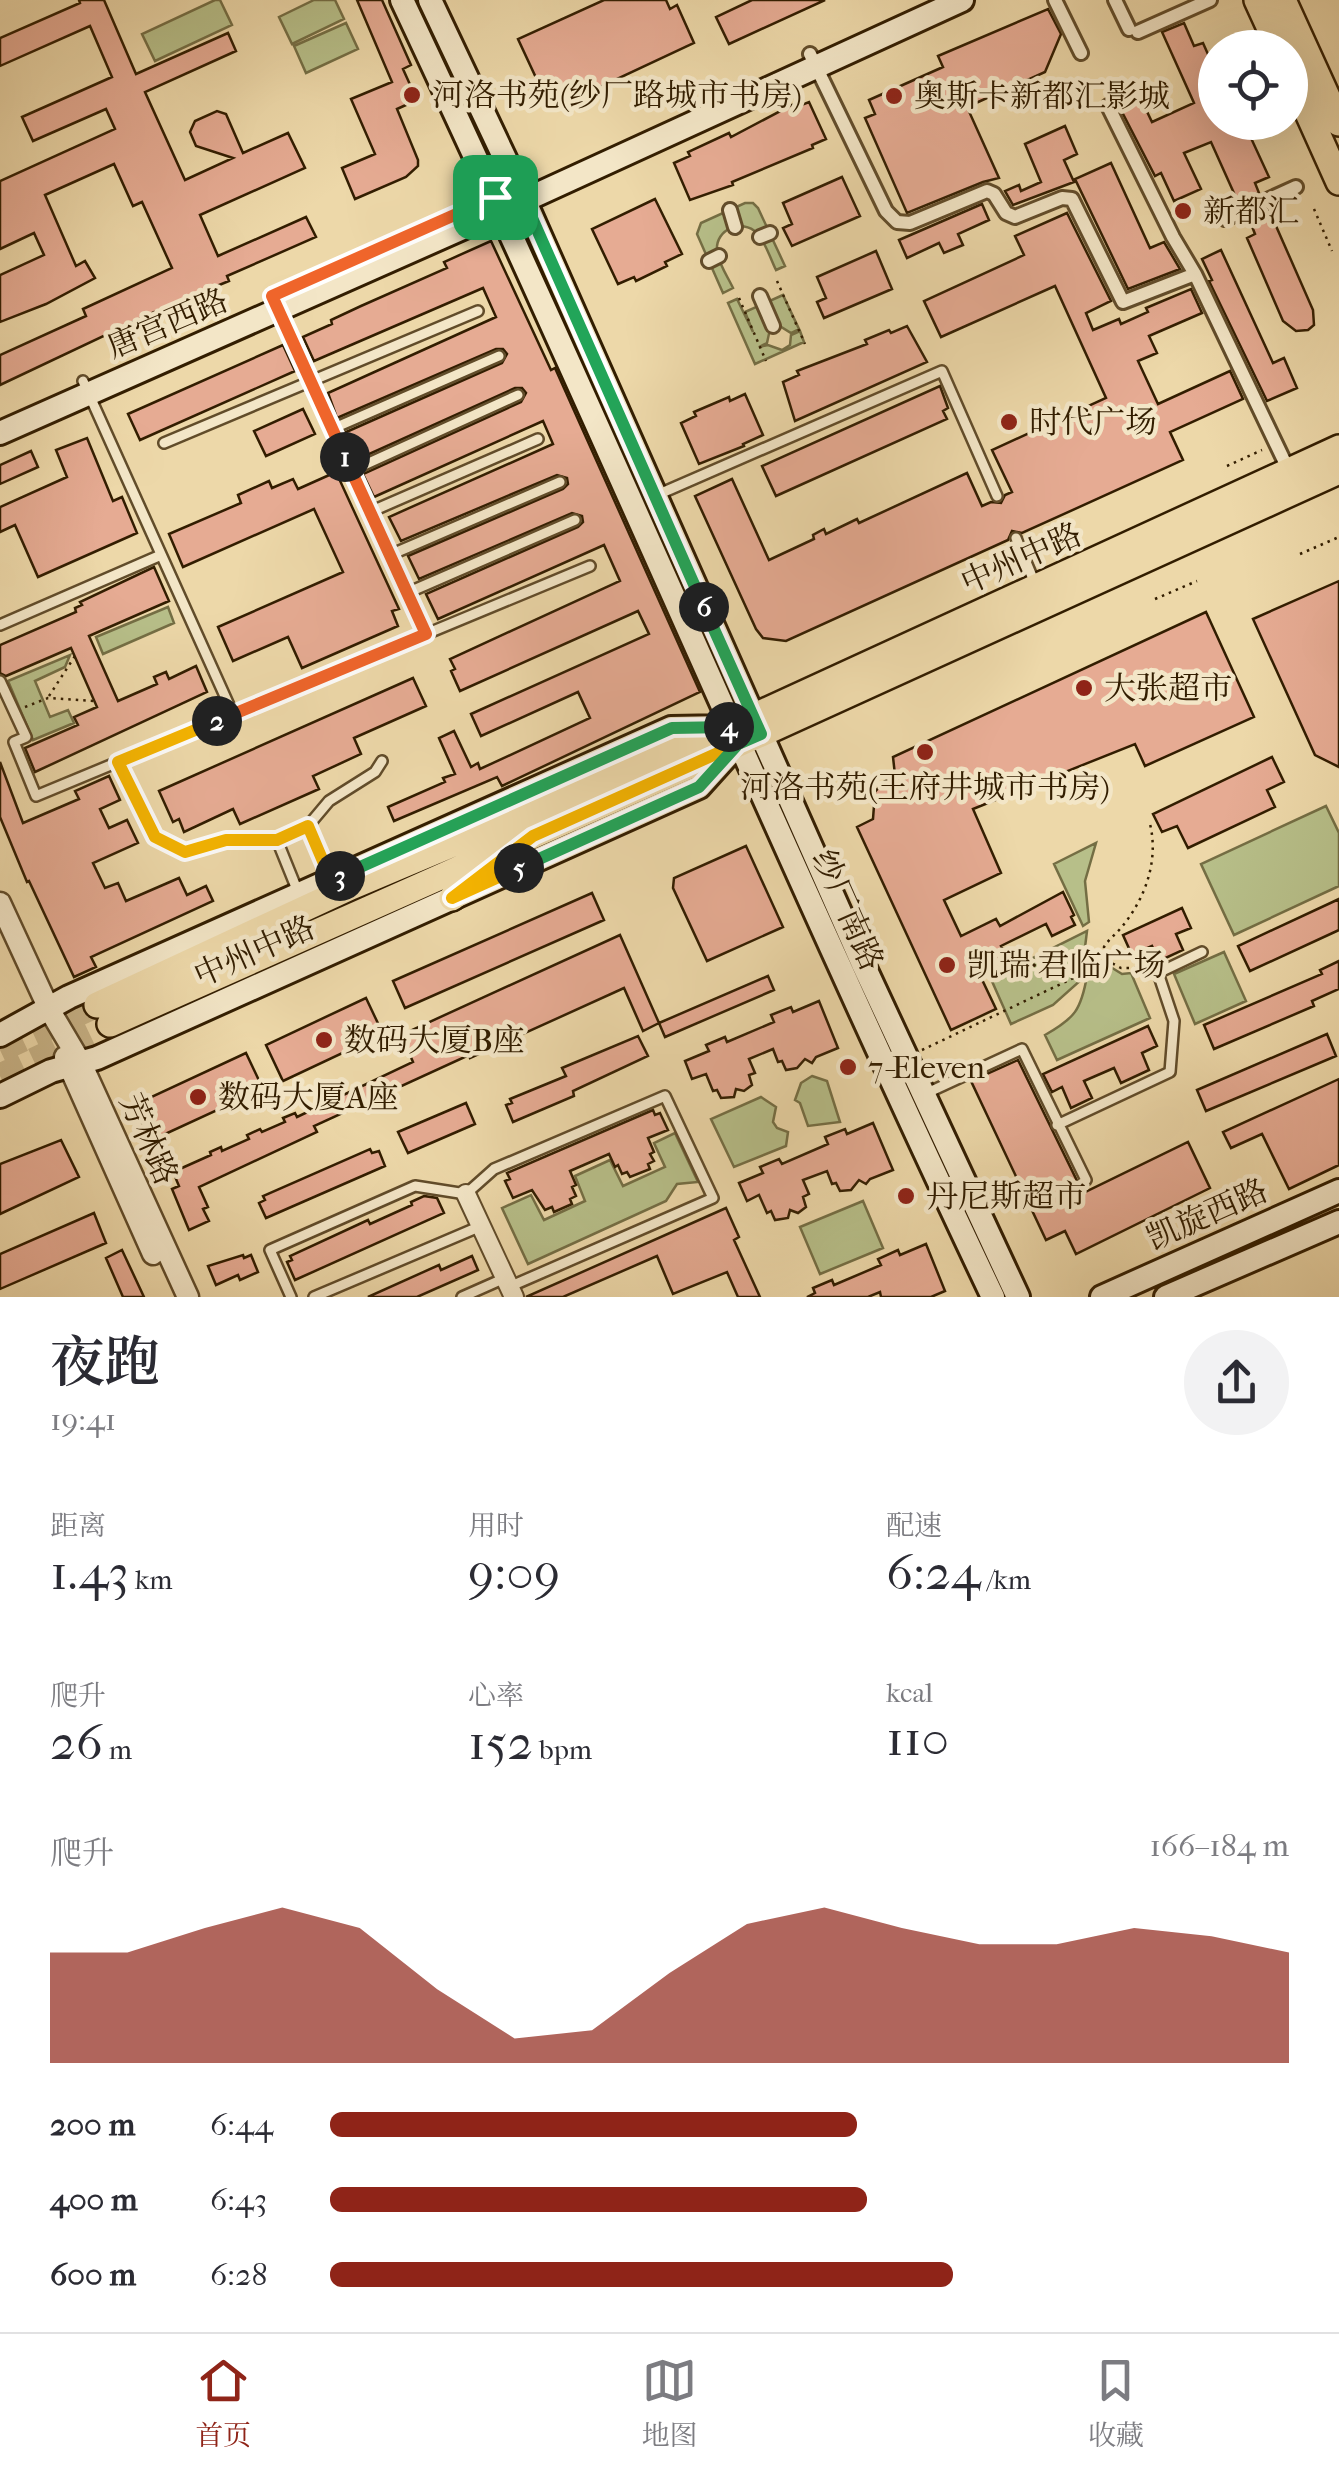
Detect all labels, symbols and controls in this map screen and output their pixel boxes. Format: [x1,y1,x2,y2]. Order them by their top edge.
map controls [1198,30,1308,140]
button: locate [1198,30,1308,140]
place label: 河洛书苑(纱厂路城市书房) [432,77,802,114]
place label: 奥斯卡新都汇影城 [914,78,1170,115]
marker: 河洛书苑(纱厂路城市书房) [401,84,423,106]
marker: 奥斯卡新都汇影城 [883,85,905,107]
pin [453,155,538,240]
icon: arrive [468,170,523,225]
place label: 新都汇 [1203,193,1299,230]
marker: 新都汇 [1172,200,1194,222]
street label: 唐宫西路 [101,281,233,365]
place label: 时代广场 [1029,404,1157,441]
marker: 时代广场 [998,411,1020,433]
pin: 1 [320,432,370,482]
text: 1 [340,440,350,473]
street label: 中州中路 [955,516,1087,601]
pin: 6 [679,582,729,632]
text: 6 [696,590,712,623]
place label: 大张超市 [1104,670,1232,707]
marker: 大张超市 [1073,677,1095,699]
pin: 2 [192,696,242,746]
pin: 4 [704,702,754,752]
text: 2 [210,704,224,737]
text: 4 [721,710,737,743]
marker: 河洛书苑(王府井城市书房) [914,741,936,763]
place label: 河洛书苑(王府井城市书房) [740,769,1110,806]
pin: 5 [494,843,544,893]
street label: 纱厂南路 [805,844,890,976]
pin: 3 [315,851,365,901]
text: 5 [513,851,525,884]
text: 3 [334,859,346,892]
street label: 中州中路 [188,909,320,994]
place label: 凯瑞·君临广场 [967,947,1165,984]
marker: 凯瑞·君临广场 [936,954,958,976]
place label: 数码大厦B座 [344,1022,525,1059]
marker: 数码大厦B座 [313,1029,335,1051]
place label: 7-Eleven [868,1049,986,1086]
marker: 7-Eleven [837,1056,859,1078]
place label: 数码大厦A座 [218,1079,399,1116]
marker: 数码大厦A座 [187,1086,209,1108]
street label: 芳林路 [112,1088,185,1191]
street label: 凯旋西路 [1141,1172,1273,1257]
place label: 丹尼斯超市 [926,1178,1086,1215]
marker: 丹尼斯超市 [895,1185,917,1207]
button: share [1184,1330,1289,1435]
text: 夜跑 [50,1331,160,1395]
text: 19:41 [50,1401,116,1438]
text: 距离 [50,1509,106,1542]
text: 用时 [468,1509,524,1542]
text: 配速 [886,1509,942,1542]
text: 1.43 [50,1543,129,1602]
text: 9:09 [468,1543,560,1602]
text: 6:24 [886,1543,980,1602]
text: km [129,1563,172,1596]
text: /km [980,1563,1031,1596]
text: kcal [886,1676,933,1709]
text: 爬升 [50,1679,106,1712]
text: 心率 [468,1679,524,1712]
text: 110 [886,1709,949,1768]
text: 26 [50,1713,103,1772]
text: 152 [468,1713,533,1772]
text: m [103,1733,132,1766]
text: bpm [533,1733,592,1766]
text: 166–184 m [1149,1827,1289,1864]
text: 爬升 [50,1835,114,1872]
text: 200 m [50,2106,135,2143]
text: 6:44 [210,2106,273,2143]
text: 400 m [50,2181,138,2218]
text: 6:43 [210,2181,267,2218]
text: 600 m [50,2256,136,2293]
text: 6:28 [210,2256,268,2293]
tab: 首页 [195,2353,251,2453]
tab: 地图 [641,2353,698,2453]
tab: 收藏 [1088,2353,1144,2453]

